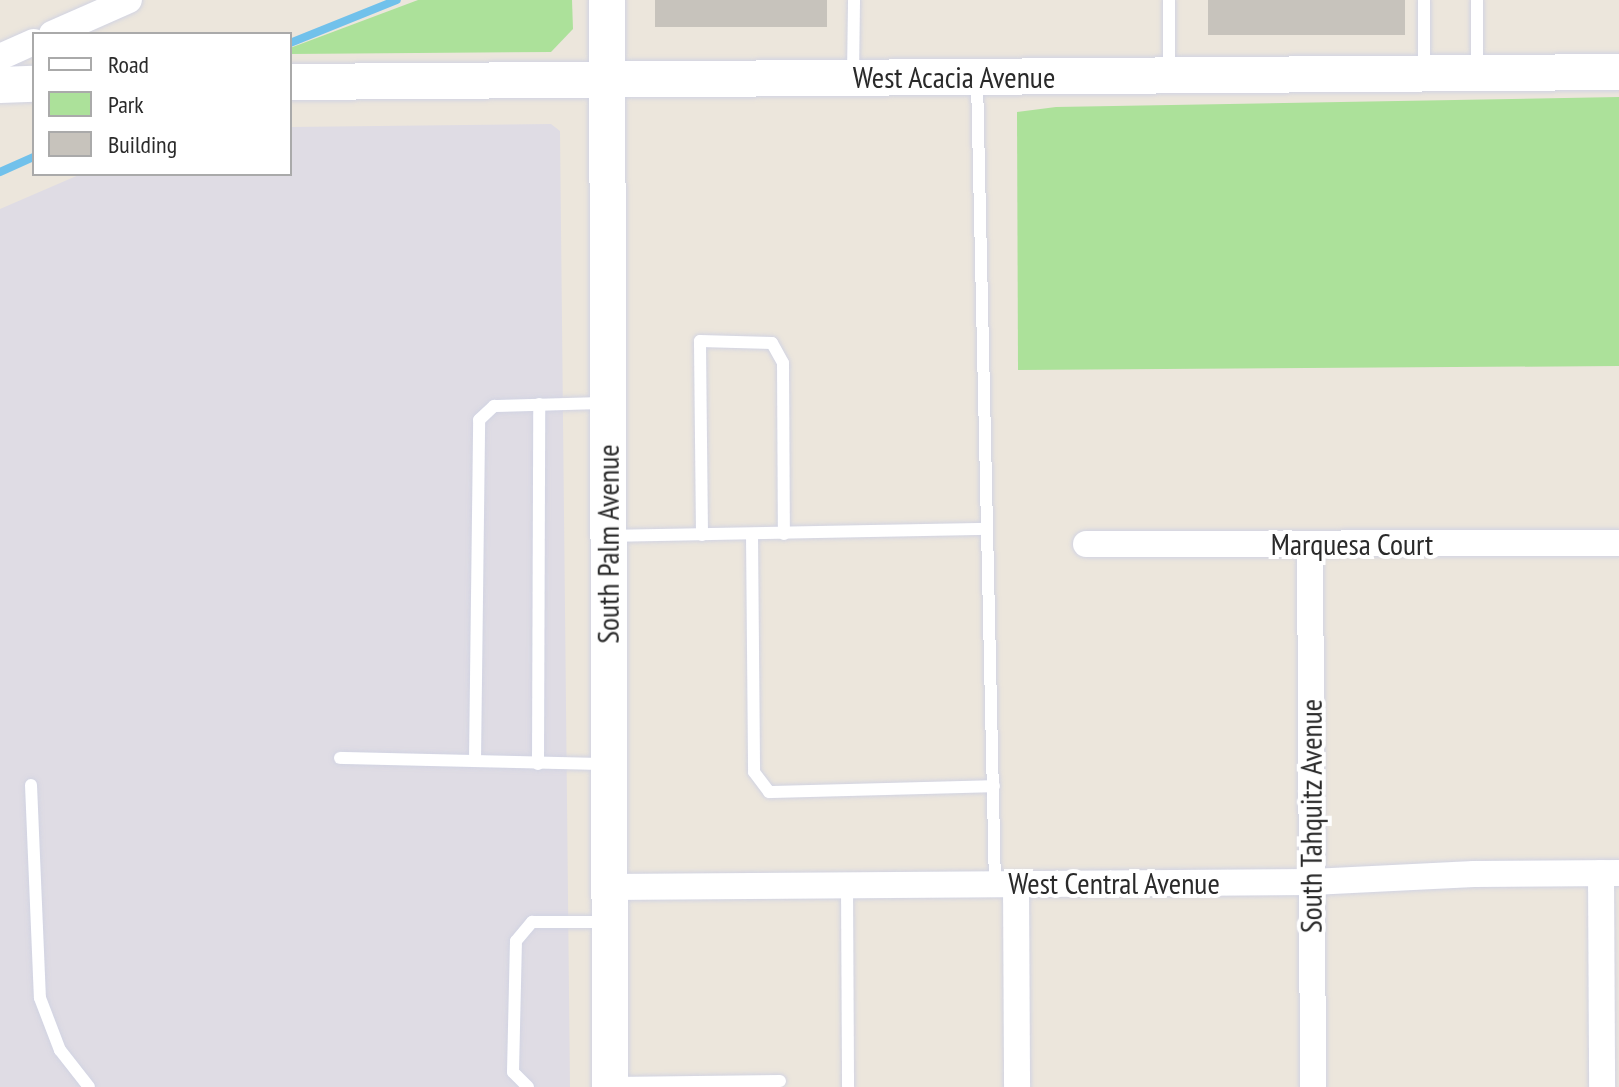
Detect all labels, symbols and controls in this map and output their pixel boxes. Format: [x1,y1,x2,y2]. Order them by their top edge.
legend [32,32,292,176]
text: Road [108,49,149,80]
street label: West Acacia Avenue [852,59,1056,95]
text: Park [108,89,144,120]
text: Building [108,129,177,160]
street label: South Palm Avenue [590,444,626,644]
street label: Marquesa Court [1271,526,1433,562]
street label: South Tahquitz Avenue [1293,698,1329,934]
street label: West Central Avenue [1008,865,1220,901]

